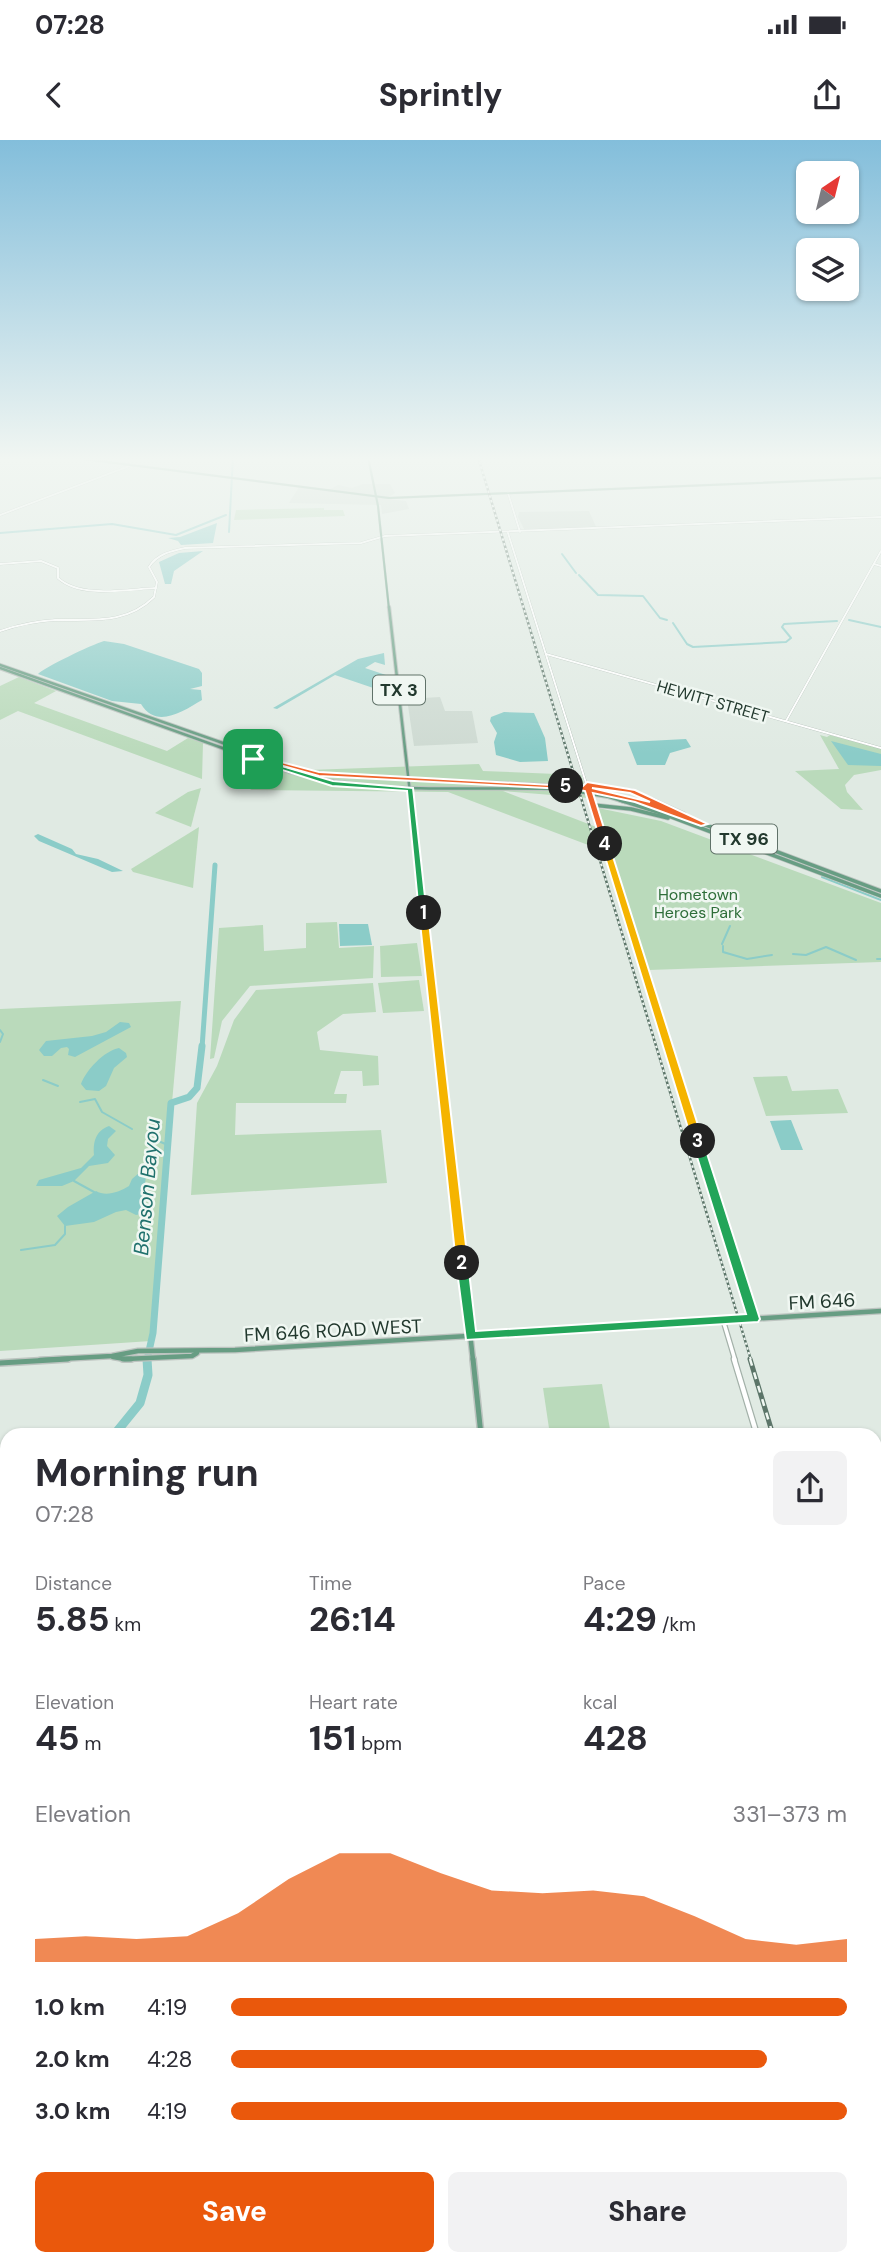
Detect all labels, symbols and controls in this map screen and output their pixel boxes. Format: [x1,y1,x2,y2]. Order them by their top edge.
text: 07:28 [35,8,105,42]
text: Sprintly [379,74,502,116]
icon: back [35,76,73,114]
icon: share [808,76,846,114]
north arrow [796,161,859,224]
map controls [796,161,859,301]
button: layers [796,238,859,301]
street label: HEWITT STREET [654,675,771,728]
road number: TX 3 [373,676,425,704]
pin [223,729,283,789]
icon: arrive [234,740,272,778]
pin: 5 [548,768,584,804]
text: 5 [560,773,571,798]
road number: TX 96 [711,824,777,854]
pin: 4 [588,826,622,862]
text: 4 [598,831,611,856]
park label: Hometown Heroes Park [654,884,742,923]
pin: 1 [406,896,442,930]
text: 1 [420,900,427,925]
water label: Benson Bayou [127,1117,167,1257]
pin: 3 [680,1124,716,1158]
text: 3 [692,1128,703,1153]
pin: 2 [444,1246,480,1280]
text: 2 [456,1250,467,1275]
street label: FM 646 [788,1287,856,1316]
street label: FM 646 ROAD WEST [244,1313,423,1348]
text: Morning run [35,1448,259,1498]
button: share [773,1451,847,1525]
text: 07:28 [35,1499,94,1529]
text: Distance [35,1571,112,1596]
text: Time [309,1571,352,1596]
text: Pace [583,1571,626,1596]
text: 5.85 [35,1596,110,1642]
text: 26:14 [309,1596,396,1642]
text: 4:29 [583,1596,657,1642]
text: km [110,1612,141,1637]
text: /km [657,1612,696,1637]
text: Elevation [35,1690,114,1715]
text: Heart rate [309,1690,398,1715]
text: kcal [583,1690,617,1715]
text: 45 [35,1715,80,1761]
text: 151 [309,1715,356,1761]
text: 428 [583,1715,648,1761]
text: m [80,1731,102,1756]
text: bpm [356,1731,402,1756]
text: Elevation [35,1799,131,1829]
text: 331–373 m [733,1799,847,1829]
text: 1.0 km [35,1992,105,2022]
text: 4:19 [147,1992,187,2022]
text: 2.0 km [35,2044,110,2074]
text: 4:28 [147,2044,192,2074]
text: 3.0 km [35,2096,110,2126]
text: 4:19 [147,2096,187,2126]
button: Save [35,2172,434,2252]
button: Share [448,2172,847,2252]

